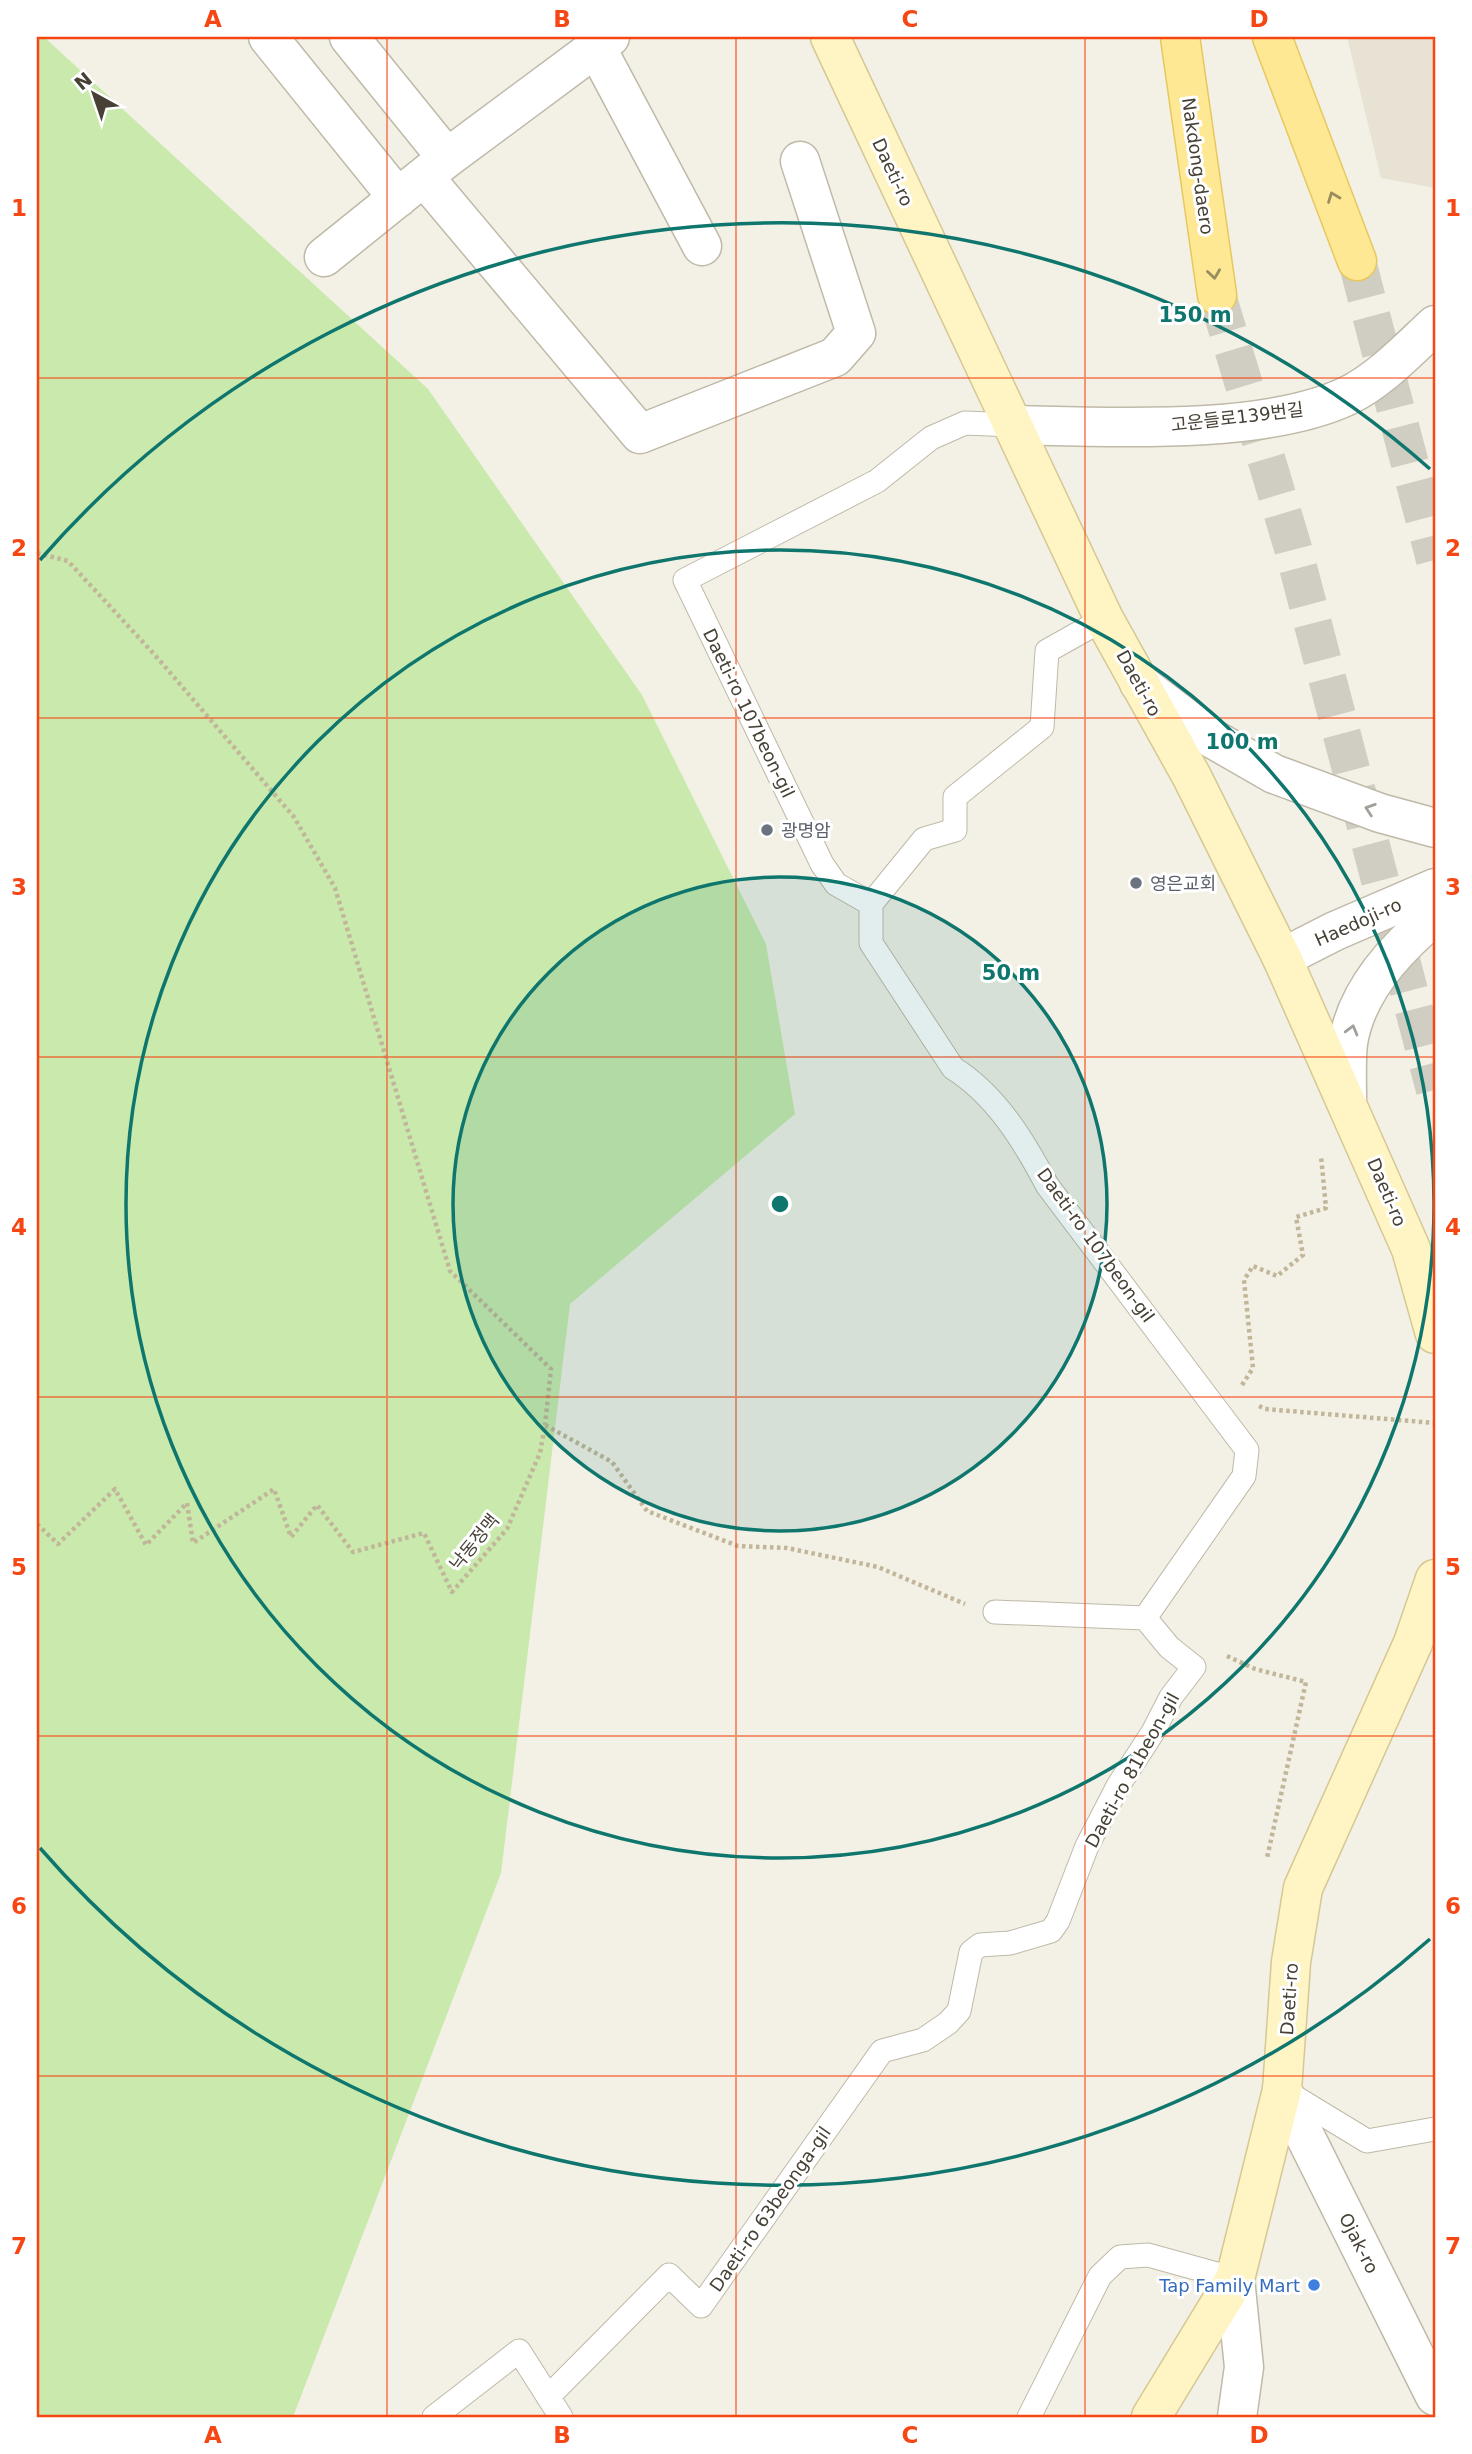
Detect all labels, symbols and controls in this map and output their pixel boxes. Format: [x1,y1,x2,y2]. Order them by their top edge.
text: A [204,6,222,32]
text: B [553,6,571,32]
text: C [902,6,918,32]
text: D [1249,6,1269,32]
north arrow [60,60,130,130]
text: N [70,67,96,95]
street label: Nakdong-daero [1178,96,1218,236]
street label: Daeti-ro [868,135,918,209]
one-way arrow [1327,192,1341,204]
text: 1 [11,195,27,221]
text: 1 [1445,195,1461,221]
one-way arrow [1206,268,1221,280]
text: 150 m [1158,303,1232,327]
street label: 고운들로139번길 [1169,398,1305,436]
text: 2 [11,535,27,561]
text: 2 [1445,535,1461,561]
street label: Daeti-ro 107beon-gil [699,625,799,801]
street label: Daeti-ro [1112,646,1166,720]
text: 100 m [1205,730,1279,754]
one-way arrow [1364,803,1376,817]
place label: 광명암 [781,820,831,841]
marker: 광명암 [759,822,775,838]
place label: 영은교회 [1150,873,1216,894]
text: 3 [11,874,27,900]
text: 3 [1445,874,1461,900]
marker: 영은교회 [1128,875,1144,891]
street label: Haedoji-ro [1311,894,1405,950]
text: 50 m [982,961,1040,985]
one-way arrow [1344,1024,1358,1036]
street label: Daeti-ro [1363,1155,1411,1229]
street label: Daeti-ro 107beon-gil [1033,1164,1159,1326]
centre of rings [768,1192,792,1216]
text: 4 [11,1214,27,1240]
text: 4 [1445,1214,1461,1240]
street label: 낙동정맥 [445,1510,503,1574]
text: 5 [11,1554,27,1580]
text: 5 [1445,1554,1461,1580]
street label: Daeti-ro 81beon-gil [1081,1689,1183,1851]
text: 6 [11,1893,27,1919]
text: 6 [1445,1893,1461,1919]
street label: Daeti-ro [1276,1962,1302,2036]
street label: Daeti-ro 63beonga-gil [705,2123,835,2295]
street label: Ojak-ro [1335,2209,1383,2277]
text: 7 [11,2233,27,2259]
text: 7 [1445,2233,1461,2259]
place label: Tap Family Mart [1158,2275,1300,2296]
marker: Tap Family Mart [1306,2277,1322,2293]
text: A [204,2422,222,2448]
text: B [553,2422,571,2448]
text: C [902,2422,918,2448]
text: D [1249,2422,1269,2448]

